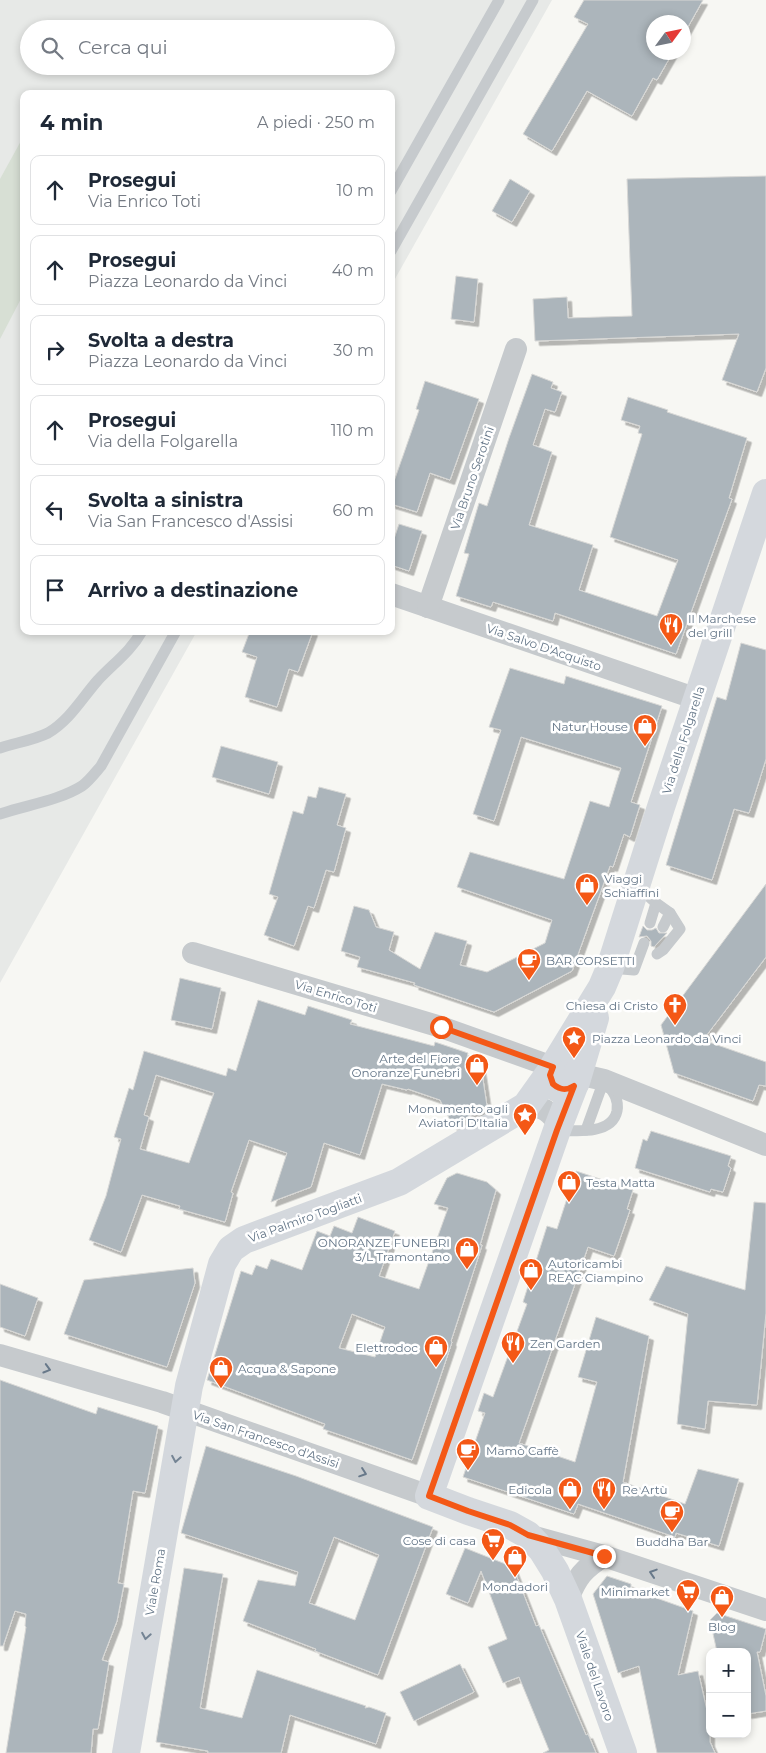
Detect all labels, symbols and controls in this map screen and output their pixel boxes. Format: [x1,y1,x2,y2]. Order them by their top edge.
north arrow [646,15,691,60]
search box [20,20,395,75]
icon: search [38,34,66,62]
text: Cerca qui [78,36,168,59]
text: 4 min [40,110,103,135]
text: A piedi · 250 m [257,113,375,132]
text: Prosegui [88,169,176,192]
icon: ahead [41,176,69,204]
text: 10 m [336,181,374,200]
text: Via Enrico Toti [88,192,201,211]
text: Prosegui [88,249,176,272]
icon: ahead [41,256,69,284]
text: 40 m [332,261,374,280]
text: Piazza Leonardo da Vinci [88,272,287,291]
text: Svolta a destra [88,329,234,352]
icon: right [41,336,69,364]
text: 30 m [333,341,374,360]
text: Piazza Leonardo da Vinci [88,352,287,371]
text: Prosegui [88,409,176,432]
icon: ahead [41,416,69,444]
text: 110 m [331,421,374,440]
street label: Via Bruno Serotini [447,424,497,532]
text: Via della Folgarella [88,432,238,451]
text: Svolta a sinistra [88,489,243,512]
icon: left [41,496,69,524]
text: 60 m [332,501,374,520]
text: Via San Francesco d'Assisi [88,512,293,531]
icon: arrive [41,576,69,604]
text: Arrivo a destinazione [88,579,298,602]
place label: Il Marchese del grill [688,611,756,640]
restaurant icon: Il Marchese del grill [658,612,684,646]
street label: Via Salvo D'Acquisto [485,620,603,674]
street label: Via della Folgarella [658,684,708,796]
shop icon: Natur House [632,713,658,747]
place label: Natur House [552,719,628,734]
place label: Viaggi Schiaffini [604,871,659,900]
shop icon: Viaggi Schiaffini [574,872,600,906]
cafe icon: BAR CORSETTI [516,947,542,981]
place label: BAR CORSETTI [546,953,635,968]
street label: Via Enrico Toti [293,976,379,1016]
church icon: Chiesa di Cristo [662,992,688,1026]
place label: Chiesa di Cristo [566,998,658,1013]
route start [430,1016,453,1039]
place icon: Piazza Leonardo da Vinci [561,1025,587,1059]
place label: Piazza Leonardo da Vinci [592,1031,742,1046]
place label: Arte del Fiore Onoranze Funebri [351,1051,460,1080]
shop icon: Arte del Fiore Onoranze Funebri [464,1052,490,1086]
place label: Monumento agli Aviatori D’Italia [408,1101,508,1130]
place icon: Monumento agli Aviatori D’Italia [512,1102,538,1136]
shop icon: Testa Matta [556,1169,582,1203]
place label: Testa Matta [586,1175,655,1190]
street label: Via Palmiro Togliatti [246,1190,364,1246]
place label: ONORANZE FUNEBRI 3/L Tramontano [318,1235,450,1264]
shop icon: ONORANZE FUNEBRI 3/L Tramontano [454,1236,480,1270]
place label: Autoricambi REAC Ciampino [548,1256,643,1285]
shop icon: Autoricambi REAC Ciampino [518,1257,544,1291]
restaurant icon: Zen Garden [500,1330,526,1364]
shop icon: Elettrodoc [423,1334,449,1368]
place label: Zen Garden [530,1336,601,1351]
place label: Elettrodoc [355,1340,418,1355]
shop icon: Acqua & Sapone [208,1355,234,1389]
place label: Acqua & Sapone [238,1361,336,1376]
one-way arrow [42,1363,50,1373]
street label: Via San Francesco d'Assisi [191,1407,341,1471]
cafe icon: Mamò Caffè [455,1437,481,1471]
place label: Mamò Caffè [486,1443,559,1458]
one-way arrow [172,1454,182,1463]
one-way arrow [358,1467,366,1477]
shop icon: Edicola [557,1476,583,1510]
restaurant icon: Re Artù [591,1476,617,1510]
place label: Edicola [508,1482,552,1497]
place label: Re Artù [622,1482,668,1497]
cafe icon: Buddha Bar [659,1499,685,1533]
supermarket icon: Cose di casa [480,1527,506,1561]
place label: Cose di casa [403,1533,476,1548]
place label: Buddha Bar [636,1534,709,1549]
shop icon: Mondadori [502,1544,528,1578]
route end [593,1545,616,1568]
street label: Viale Roma [142,1547,168,1617]
one-way arrow [649,1568,658,1578]
supermarket icon: Minimarket [675,1578,701,1612]
place label: Mondadori [482,1579,548,1594]
place label: Minimarket [600,1584,670,1599]
shop icon: Blog [709,1584,735,1618]
place label: Blog [708,1619,736,1634]
street label: Viale del Lavoro [573,1629,617,1723]
one-way arrow [141,1632,151,1640]
map controls [706,1648,751,1738]
button: + [706,1648,751,1693]
button: − [706,1693,751,1738]

